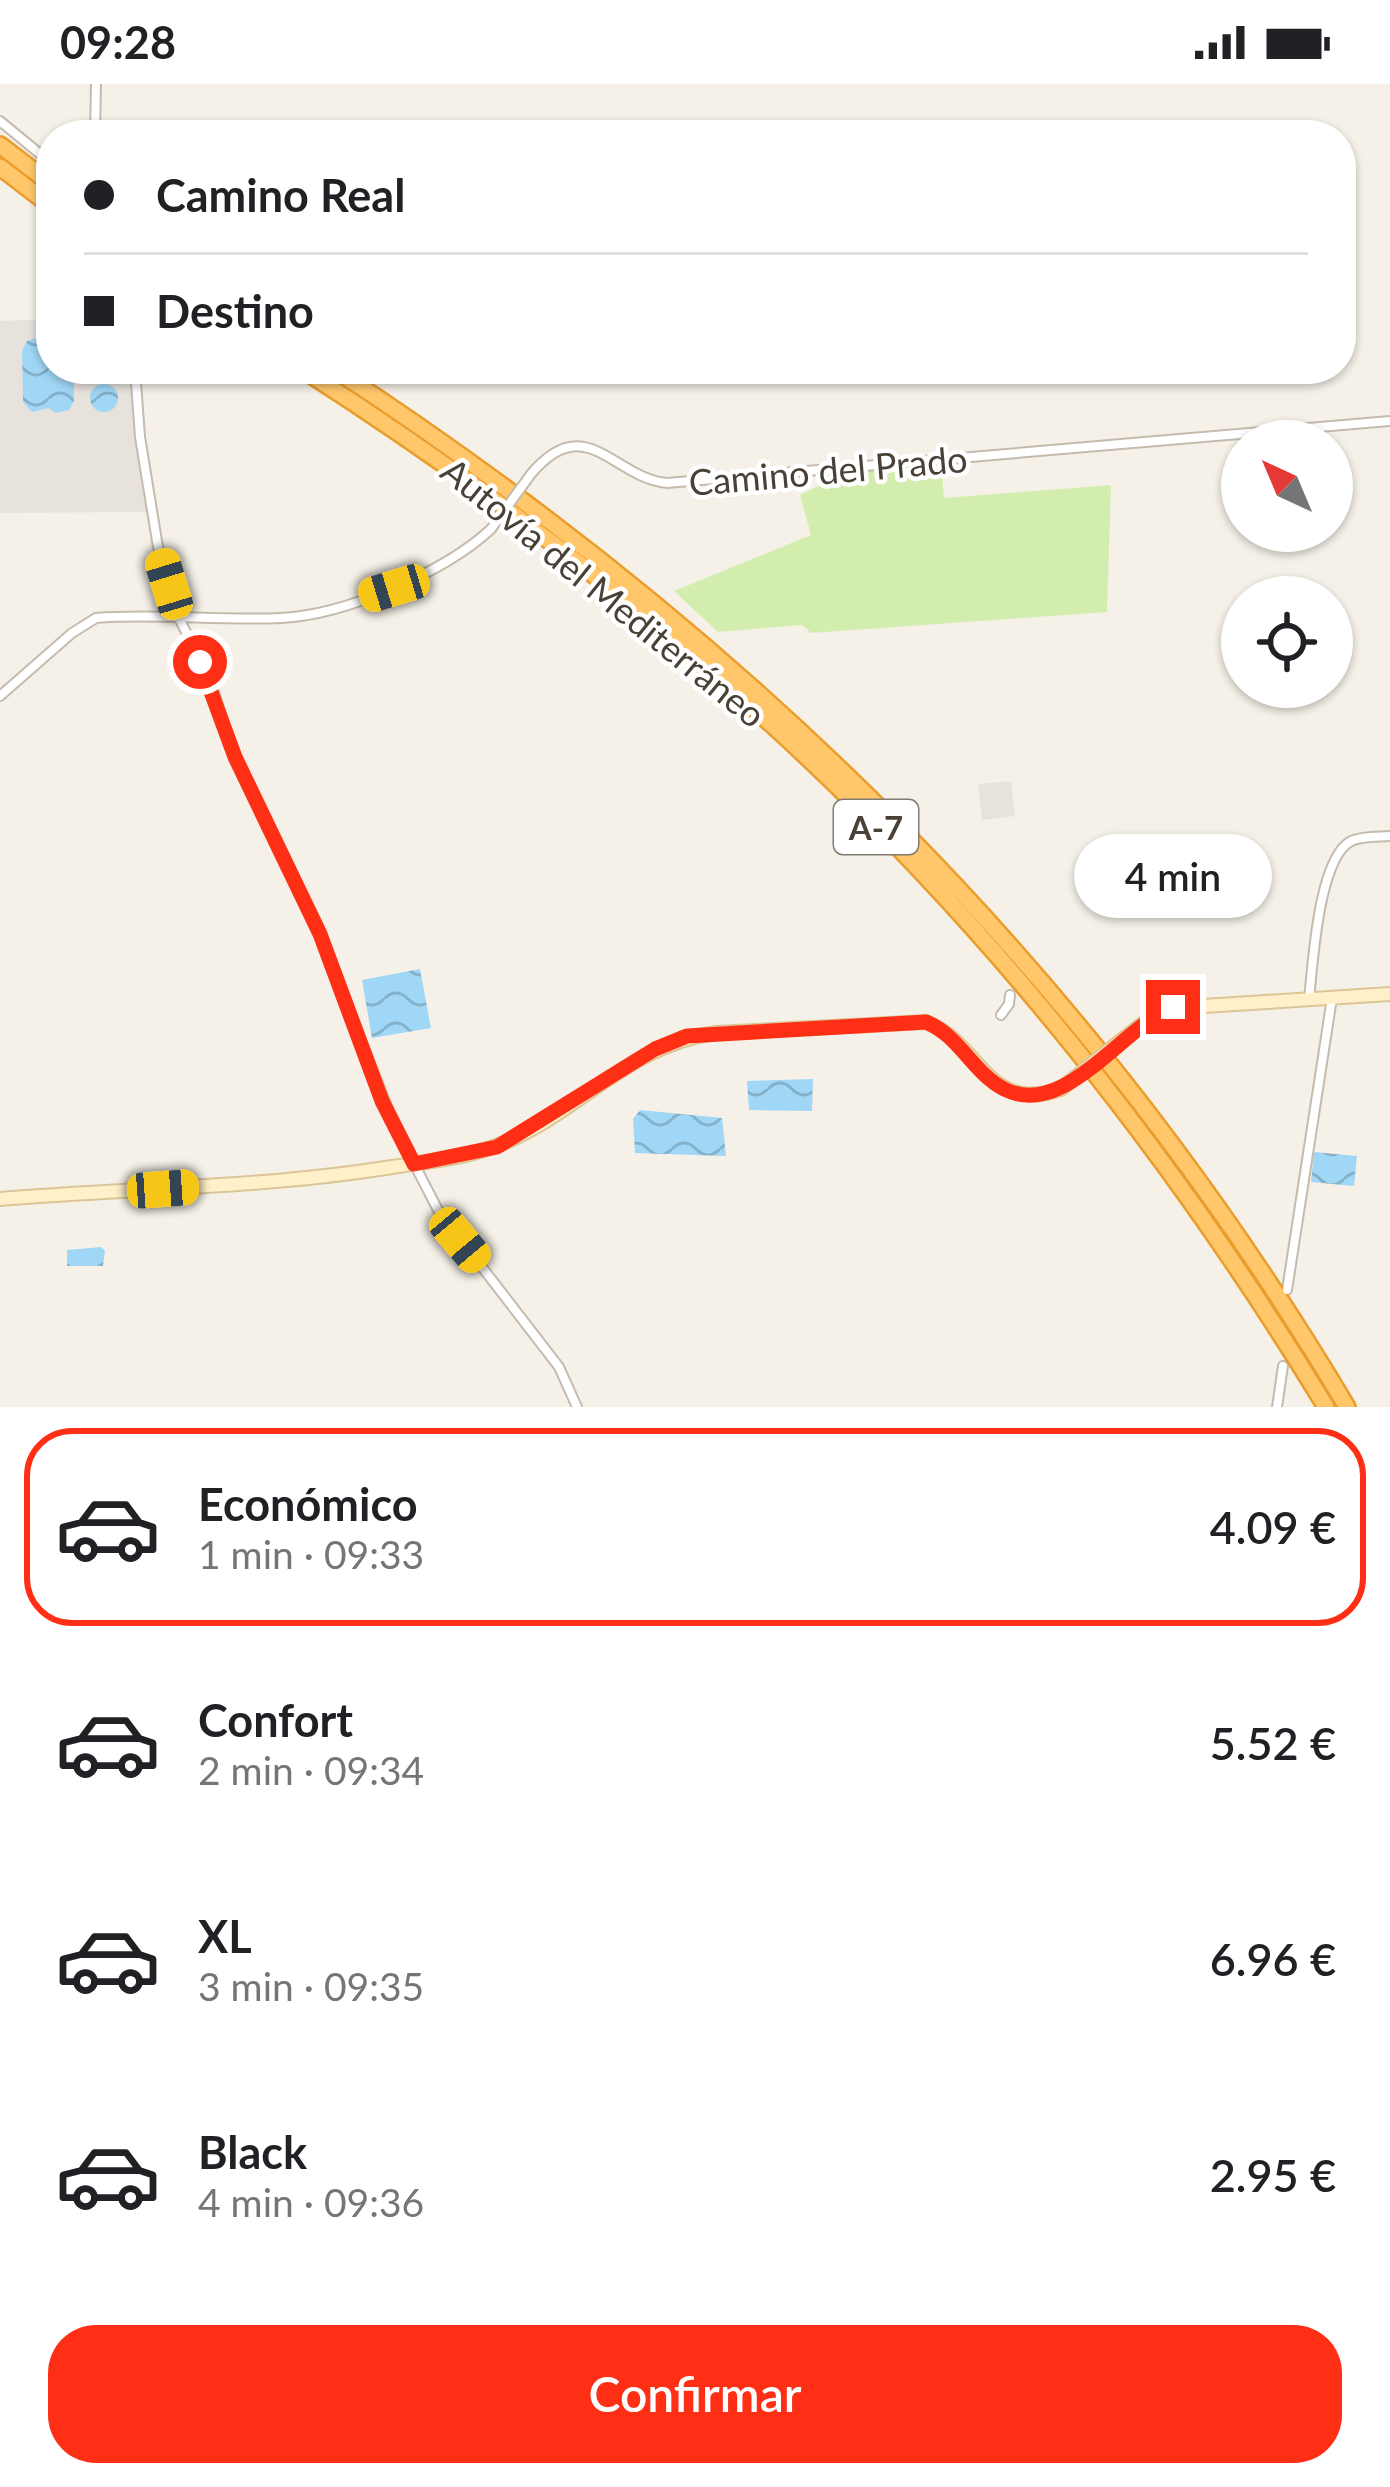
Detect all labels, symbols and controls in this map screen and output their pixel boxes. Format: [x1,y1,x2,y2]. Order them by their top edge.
text: 09:28 [60,15,176,69]
text: Camino Real [156,168,405,222]
text: Destino [156,284,314,338]
north arrow [1221,420,1353,552]
map controls [1221,420,1353,708]
street label: Camino del Prado [687,436,969,504]
street label: Autovía del Mediterráneo [433,448,775,736]
car [141,544,197,624]
car [354,560,434,616]
button: locate [1221,576,1353,708]
route start [173,635,227,689]
road number: A-7 [834,800,918,854]
callout: 4 min [1074,833,1272,917]
text: 4 min [1125,853,1221,899]
route end [1146,980,1200,1034]
car [126,1169,200,1209]
car [423,1201,497,1279]
icon: car [54,1473,162,1581]
text: Económico [198,1477,418,1531]
text: 4.09 € [1210,1500,1336,1554]
text: 1 min · 09:33 [198,1531,424,1577]
icon: car [54,1689,162,1797]
text: Confort [198,1693,353,1747]
text: 5.52 € [1210,1716,1336,1770]
text: 2 min · 09:34 [198,1747,424,1793]
icon: car [54,1905,162,2013]
text: XL [198,1909,252,1963]
text: 6.96 € [1210,1932,1336,1986]
text: 3 min · 09:35 [198,1963,424,2009]
icon: car [54,2121,162,2229]
text: Black [198,2125,307,2179]
text: 2.95 € [1210,2148,1336,2202]
text: 4 min · 09:36 [198,2179,424,2225]
button: Confirmar [48,2325,1342,2463]

